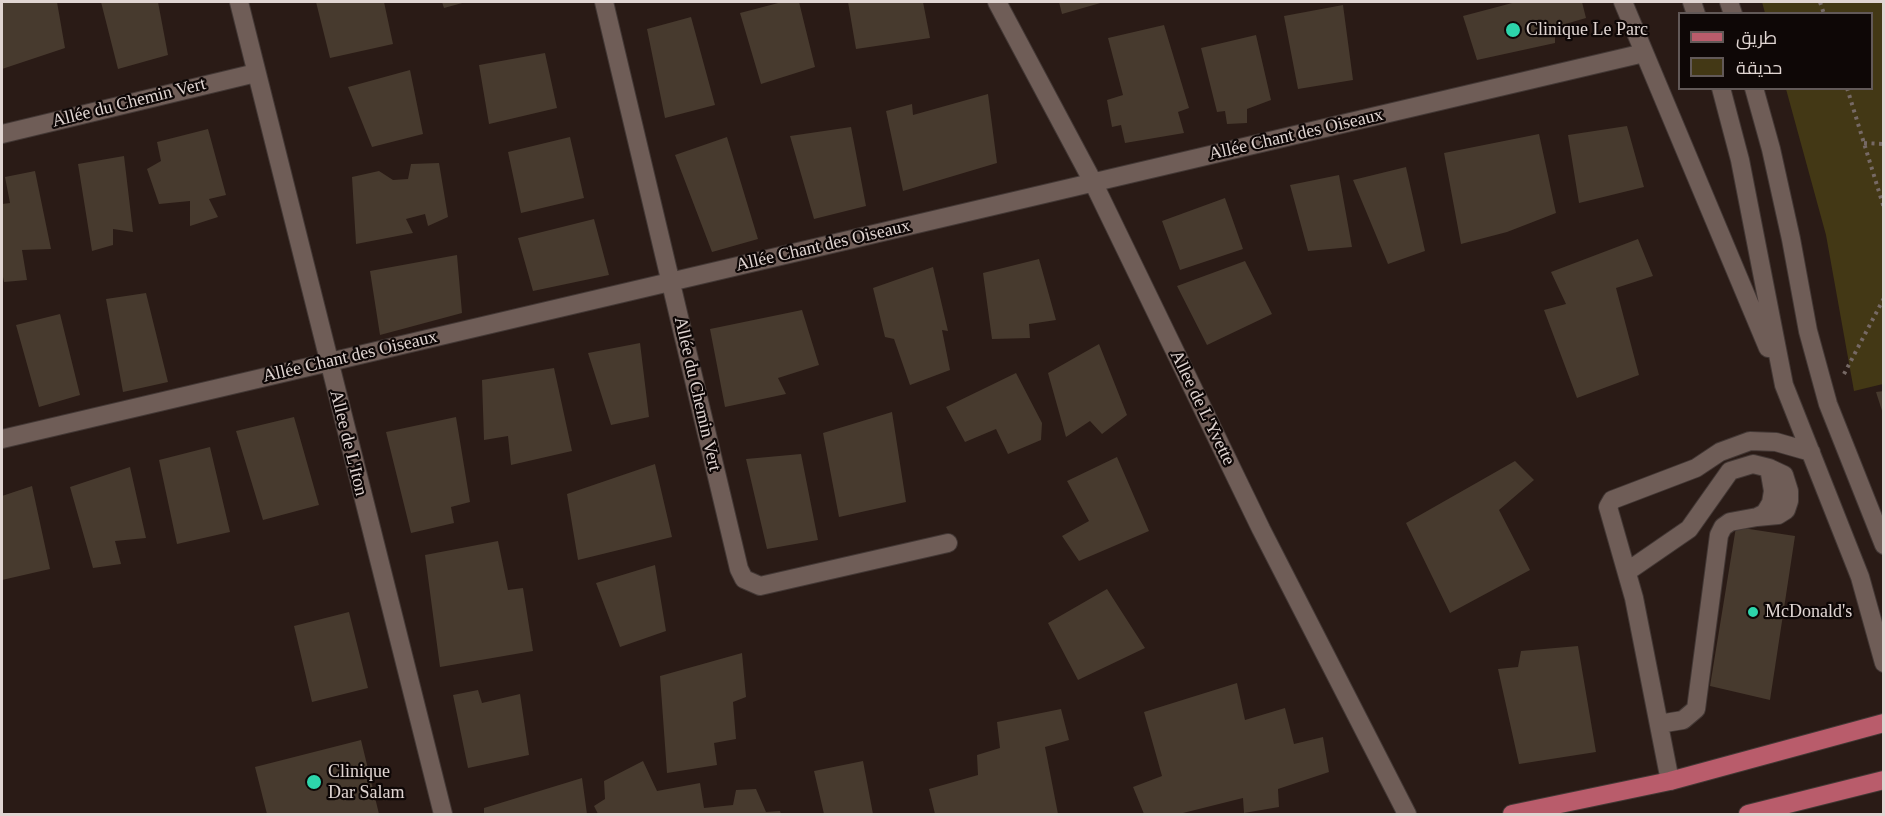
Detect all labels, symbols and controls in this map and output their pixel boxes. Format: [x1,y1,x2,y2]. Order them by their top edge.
legend [1678,12,1873,90]
place label: Clinique Le Parc [1526,19,1645,41]
marker: Clinique Le Parc [1504,21,1522,39]
text: طريق [1736,21,1777,54]
text: حديقة [1736,51,1782,84]
street label: Allée du Chemin Vert [50,74,208,132]
street label: Allée Chant des Oiseaux [1206,104,1386,166]
street label: Allée Chant des Oiseaux [733,215,913,277]
street label: Allée du Chemin Vert [669,315,725,473]
street label: Allée Chant des Oiseaux [260,326,440,388]
street label: Allee de L'Yvette [1165,348,1239,468]
street label: Allee de L'Iton [325,389,371,497]
place label: McDonald's [1765,601,1853,623]
marker: McDonald's [1746,605,1760,619]
place label: Clinique Dar Salam [328,761,406,804]
marker: Clinique Dar Salam [305,773,323,791]

